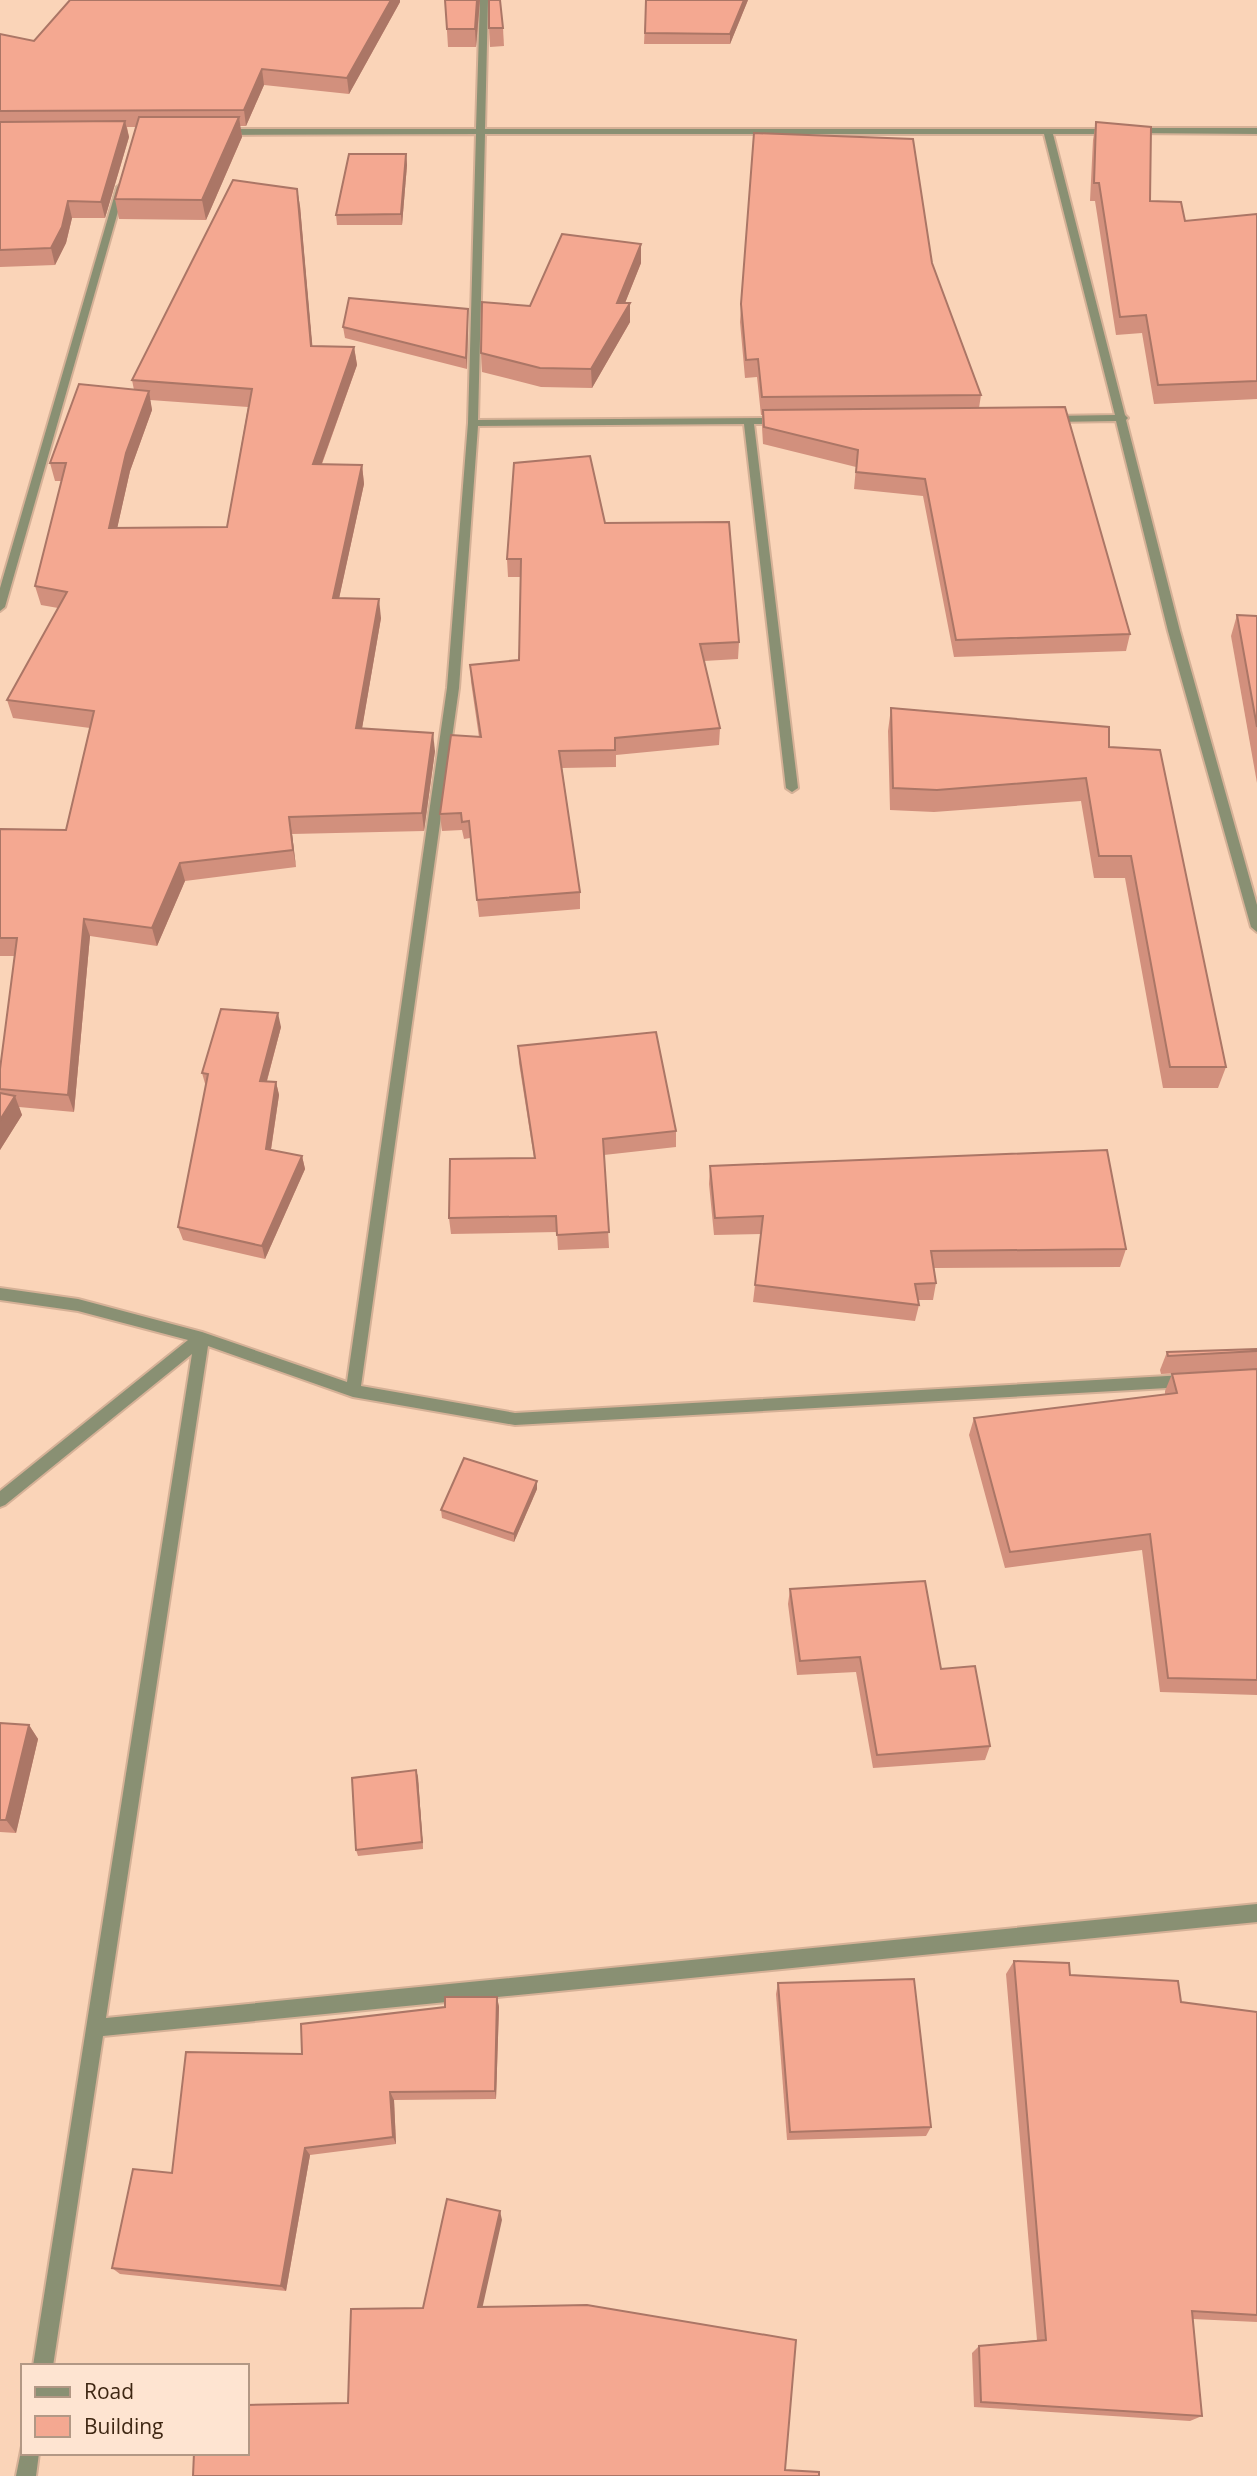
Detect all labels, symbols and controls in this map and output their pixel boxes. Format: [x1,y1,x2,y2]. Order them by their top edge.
legend [21,2364,248,2455]
text: Road [84,2377,134,2405]
text: Building [84,2412,163,2440]

